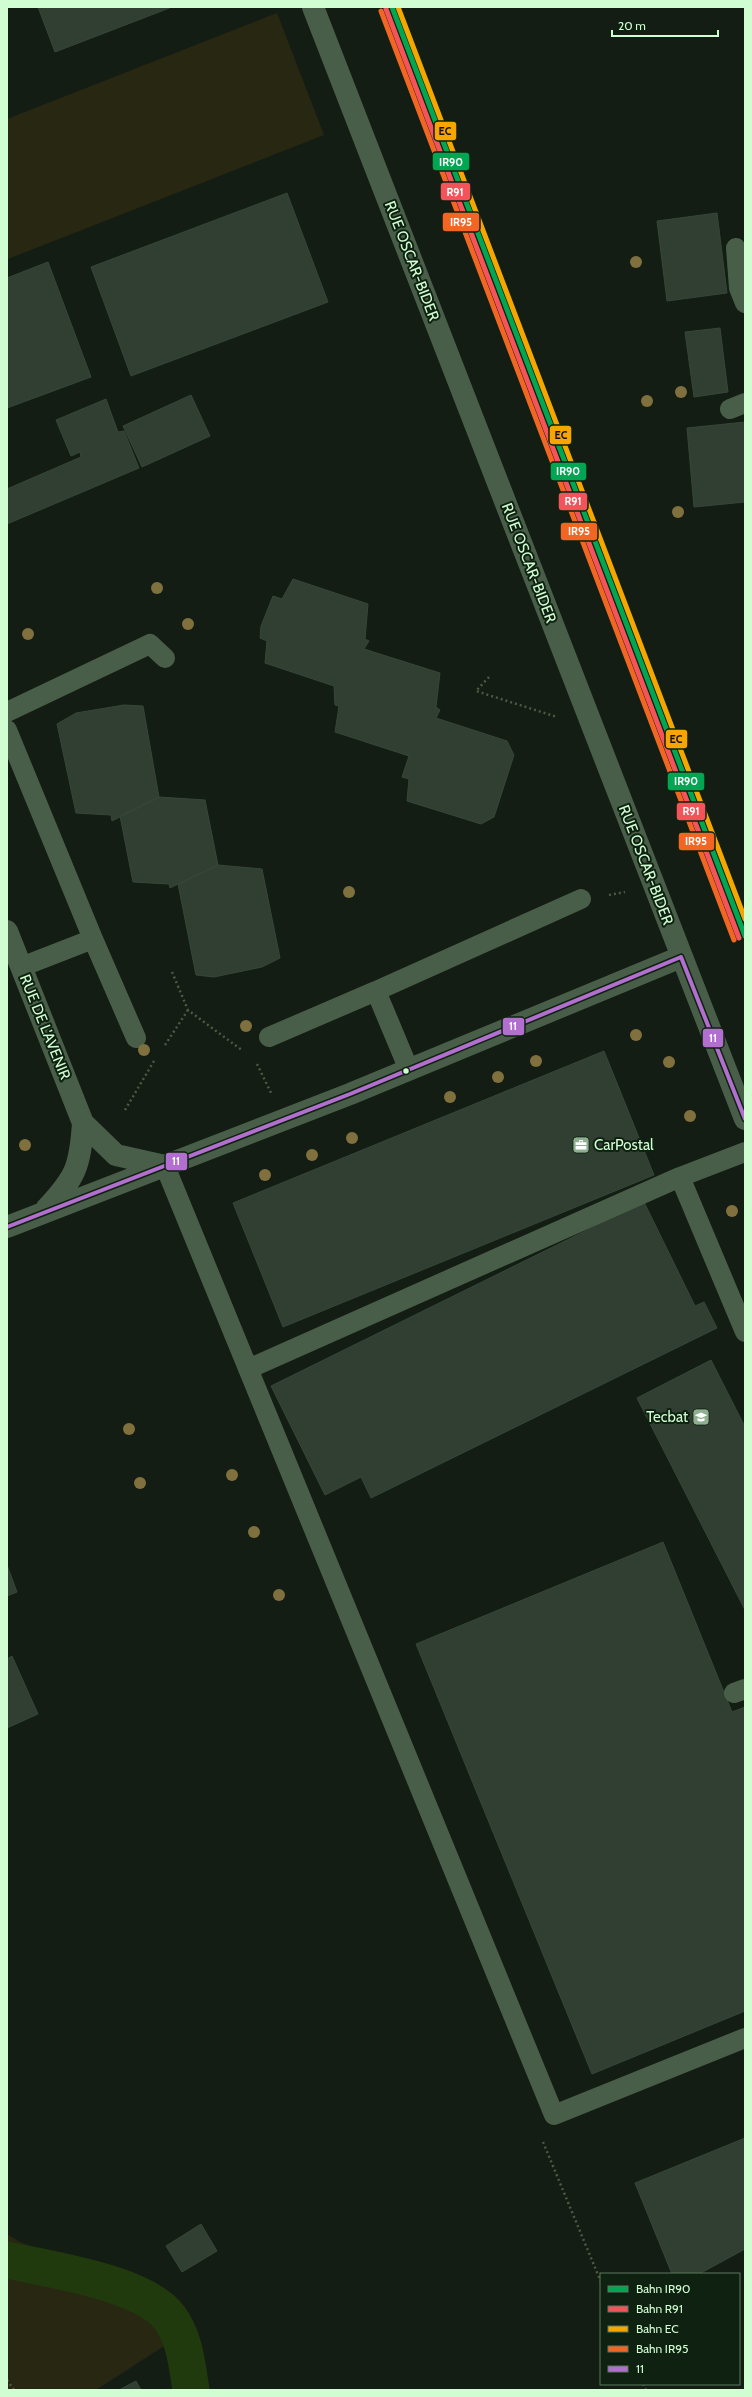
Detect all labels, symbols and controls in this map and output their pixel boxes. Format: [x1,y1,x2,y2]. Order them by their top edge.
scale bar [612,12,718,38]
text: 20 m [618,18,646,33]
line badge: EC [434,121,457,141]
text: EC [439,124,452,138]
line badge: IR90 [432,152,470,171]
text: IR90 [439,155,463,169]
line badge: R91 [440,182,471,201]
text: R91 [446,185,464,199]
street label: RUE OSCAR-BIDER [381,199,443,323]
line badge: IR95 [442,212,480,232]
text: IR95 [450,215,472,229]
line badge: EC [549,425,572,445]
text: EC [555,428,568,442]
line badge: IR90 [550,462,587,481]
text: IR90 [556,464,580,478]
line badge: R91 [558,492,588,511]
text: R91 [564,494,582,508]
street label: RUE OSCAR-BIDER [498,501,560,625]
line badge: IR95 [560,522,598,541]
text: IR95 [568,524,590,538]
line badge: EC [665,729,688,749]
text: EC [670,732,683,746]
line badge: IR90 [667,772,705,791]
text: IR90 [674,774,698,788]
line badge: R91 [676,802,706,821]
street label: RUE OSCAR-BIDER [615,803,677,927]
text: R91 [682,804,700,818]
line badge: IR95 [678,832,715,851]
text: IR95 [685,834,707,848]
street label: RUE DE L'AVENIR [16,972,74,1082]
line badge: 11 [502,1017,525,1036]
text: 11 [509,1019,517,1033]
line badge: 11 [702,1028,724,1048]
text: 11 [709,1031,717,1045]
unlabelled marker [401,1066,411,1076]
office icon: CarPostal [571,1135,591,1155]
place label: CarPostal [594,1136,654,1154]
line badge: 11 [165,1152,188,1171]
text: 11 [172,1154,180,1168]
school or university icon: Tecbat [691,1407,711,1427]
place label: Tecbat [646,1408,688,1426]
legend [600,2273,740,2385]
text: Bahn IR90 [636,2281,690,2296]
text: Bahn R91 [636,2301,683,2316]
text: Bahn EC [636,2321,679,2336]
text: Bahn IR95 [636,2341,688,2356]
text: 11 [636,2361,644,2376]

